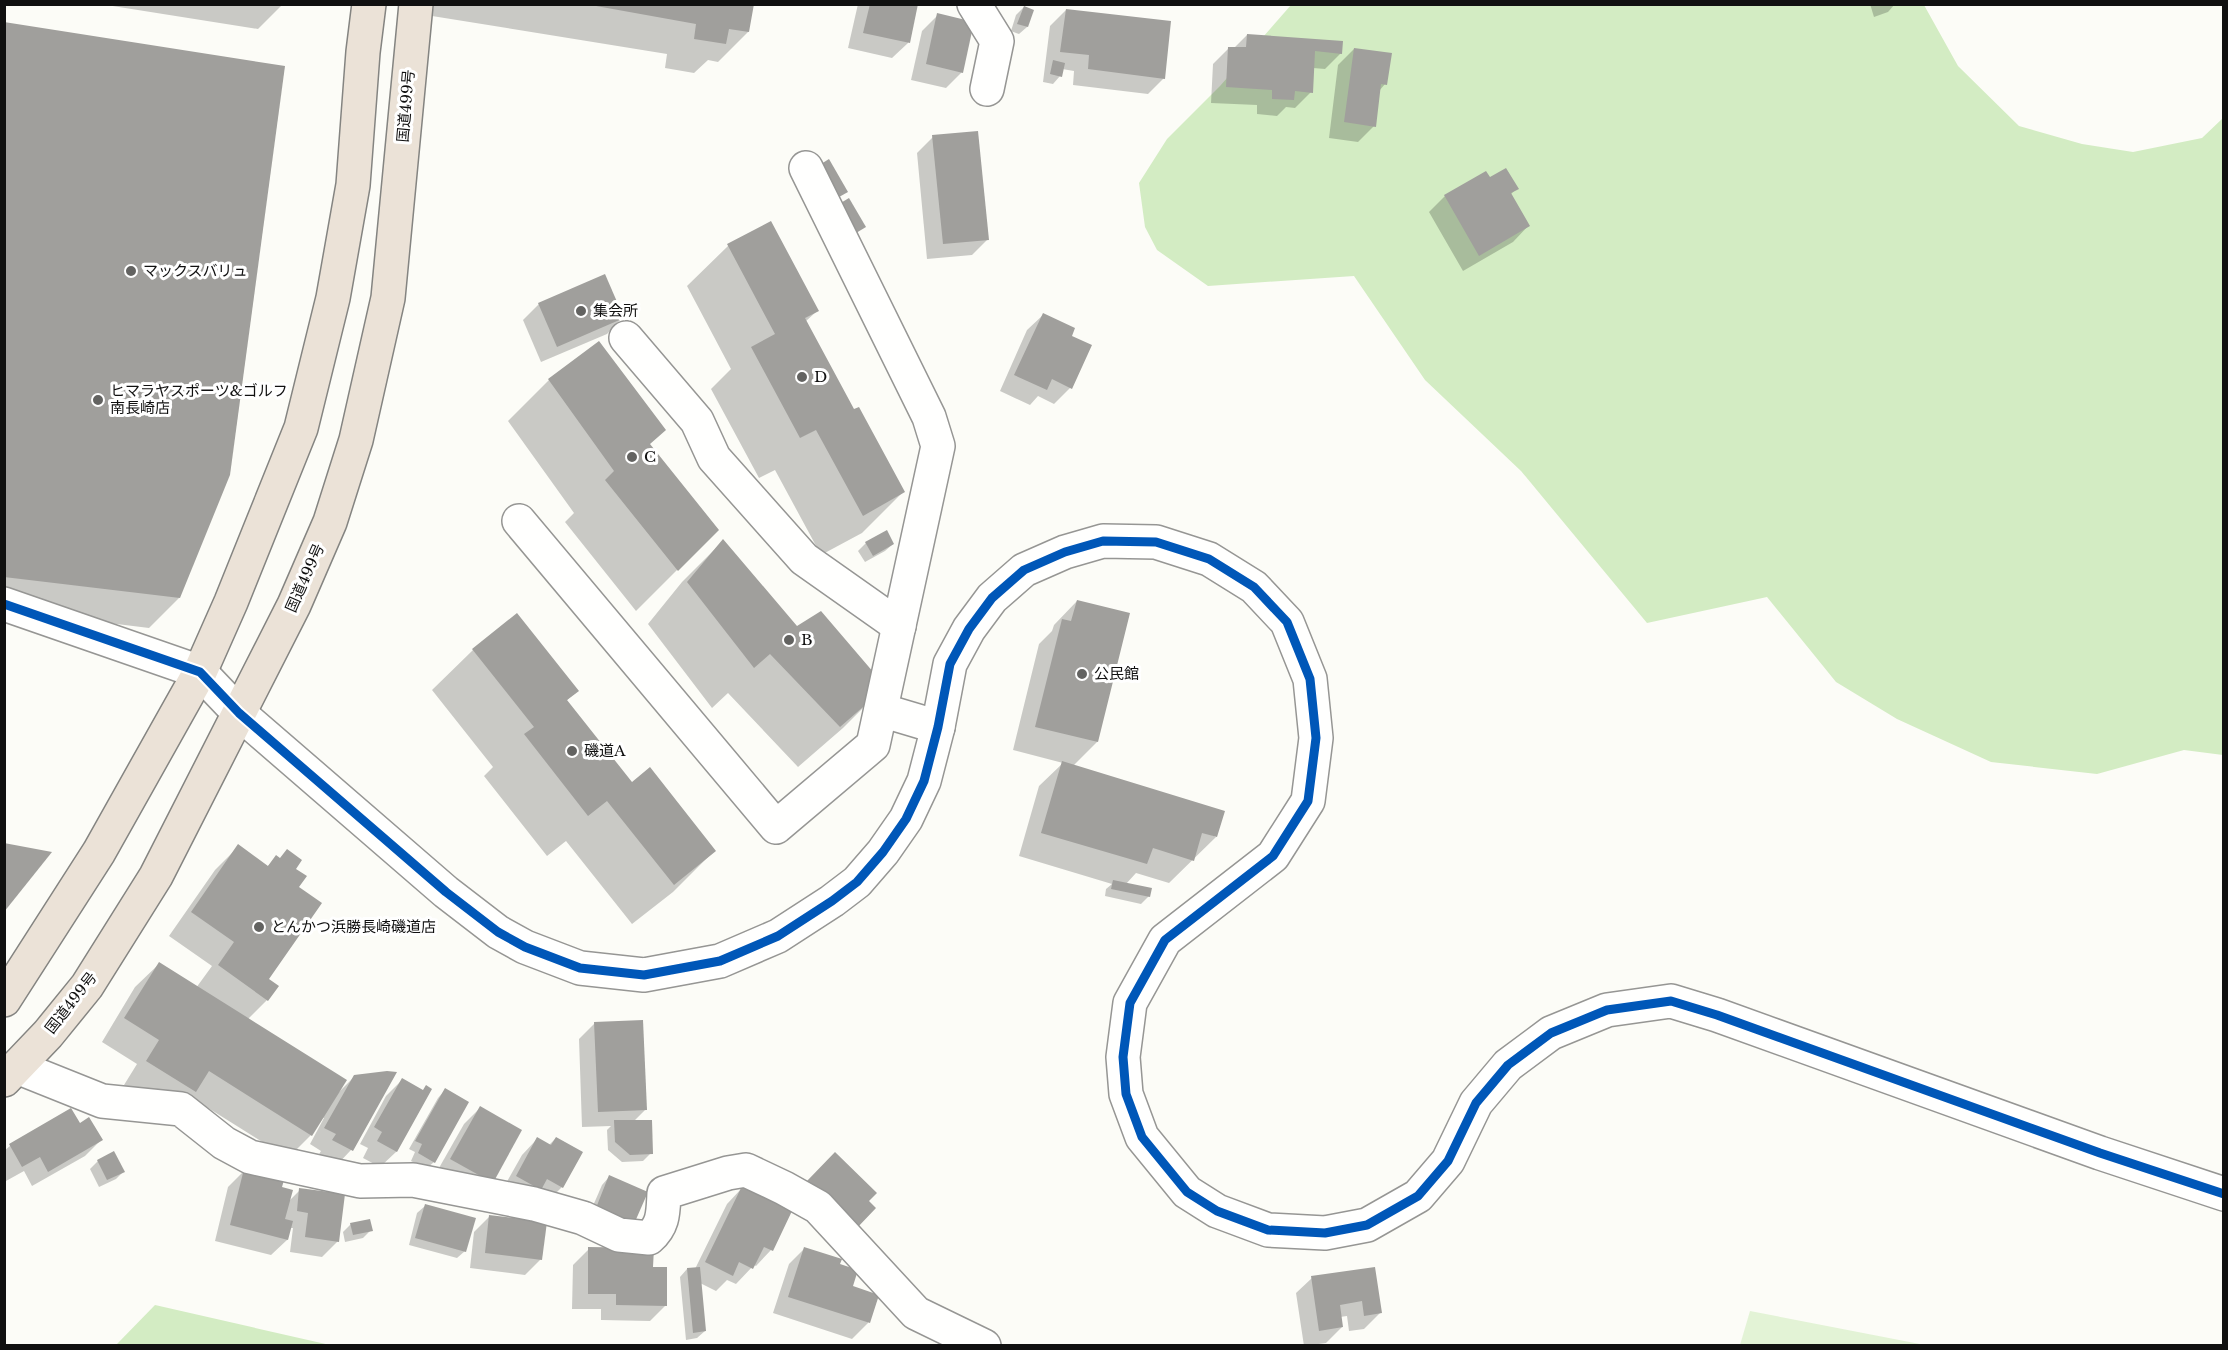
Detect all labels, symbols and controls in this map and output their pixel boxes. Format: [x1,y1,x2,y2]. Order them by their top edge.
street label: 国道499号 [393,69,418,143]
place label: マックスバリュ [143,261,248,280]
marker: マックスバリュ [124,264,138,278]
place label: 集会所 [593,301,638,320]
marker: 集会所 [574,304,588,318]
place label: D [814,367,827,386]
marker: D [795,370,809,384]
place label: ヒマラヤスポーツ&ゴルフ 南長崎店 [110,381,288,417]
marker: ヒマラヤスポーツ&ゴルフ 南長崎店 [91,393,105,407]
place label: C [644,447,656,466]
marker: C [625,450,639,464]
street label: 国道499号 [281,541,328,615]
place label: B [801,630,813,649]
marker: B [782,633,796,647]
place label: 公民館 [1094,664,1139,683]
marker: 公民館 [1075,667,1089,681]
place label: 磯道A [584,741,626,760]
marker: 磯道A [565,744,579,758]
place label: とんかつ浜勝長崎磯道店 [271,917,436,936]
marker: とんかつ浜勝長崎磯道店 [252,920,266,934]
street label: 国道499号 [41,968,101,1037]

